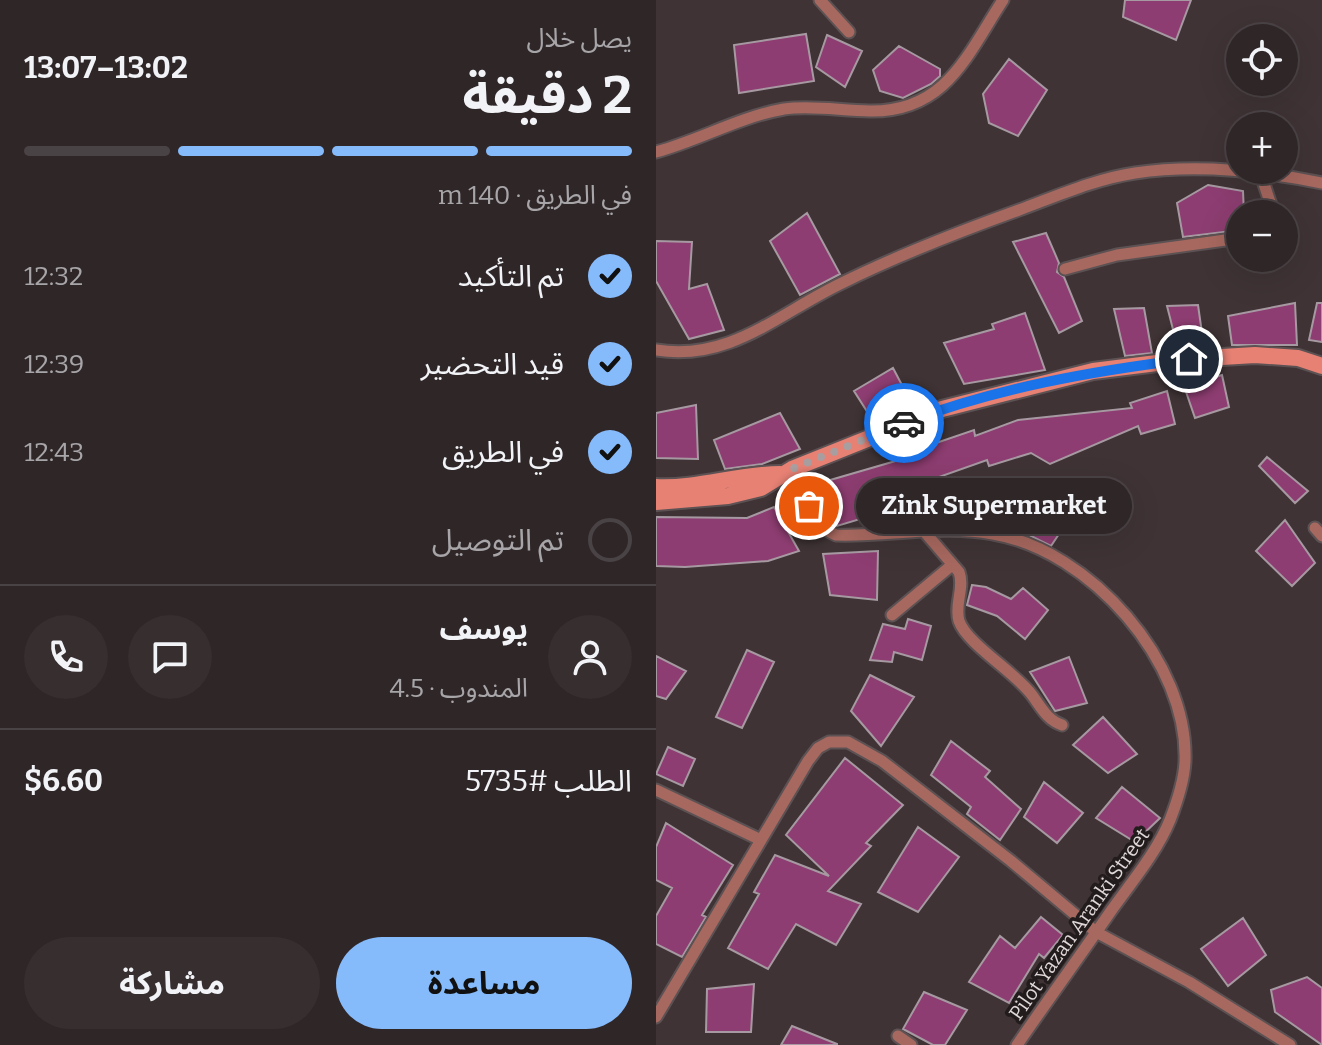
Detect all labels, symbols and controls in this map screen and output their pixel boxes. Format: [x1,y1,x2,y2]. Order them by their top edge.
text: يصل خلال [526,23,632,54]
map controls [1226,24,1298,272]
button: locate [1226,24,1298,96]
text: 13:02–13:07 [24,50,188,86]
text: 2 دقيقة [463,64,632,127]
button: + [1226,112,1298,184]
text: في الطريق · 140 m [438,180,632,211]
button: − [1226,200,1298,272]
icon: check [588,254,632,298]
text: تم التأكيد [458,258,564,294]
text: 12:32 [24,261,83,292]
pin [1155,325,1223,393]
icon: home [1167,337,1211,381]
icon: check [588,342,632,386]
text: قيد التحضير [421,346,564,382]
text: 12:39 [24,349,84,380]
courier [864,383,944,463]
icon: car [882,401,926,445]
icon: check [588,430,632,474]
text: في الطريق [442,434,564,470]
text: 12:43 [24,437,84,468]
pin [775,472,843,540]
callout: Zink Supermarket [857,478,1133,534]
icon: bag [787,484,831,528]
text: Zink Supermarket [881,490,1107,521]
text: تم التوصيل [432,522,564,558]
text: يوسف [440,611,528,647]
button: phone [24,615,108,699]
button: chat [128,615,212,699]
button: person [548,615,632,699]
text: المندوب · 4.5 [389,673,528,704]
text: $6.60 [24,763,103,799]
text: الطلب #5735 [465,763,632,799]
street label: Pilot Yazan Aranki Street [1004,824,1154,1024]
button: مشاركة [24,937,320,1029]
button: مساعدة [336,937,632,1029]

